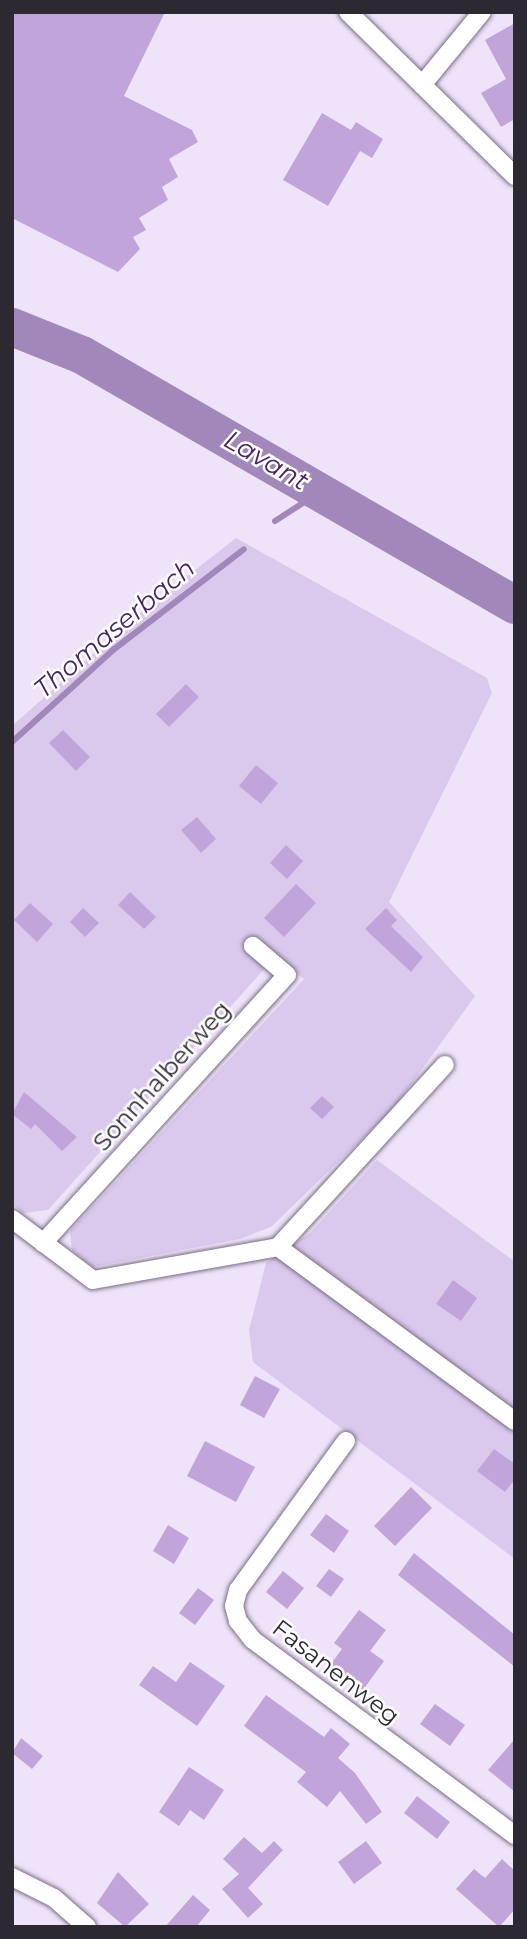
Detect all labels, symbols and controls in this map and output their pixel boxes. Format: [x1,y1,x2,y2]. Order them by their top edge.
water label: Lavant [218,424,314,498]
water label: Thomaserbach [28,553,202,705]
street label: Sonnhalberweg [87,995,237,1157]
street label: Fasanenweg [267,1614,405,1730]

